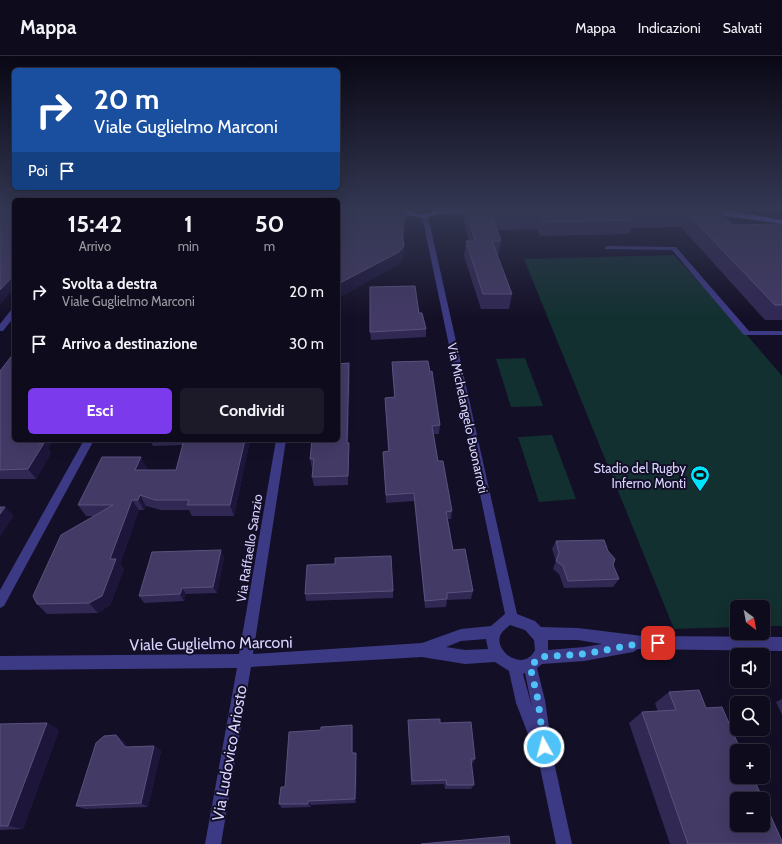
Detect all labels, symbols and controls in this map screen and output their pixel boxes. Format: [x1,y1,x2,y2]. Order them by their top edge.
text: Mappa [20,16,76,39]
text: Mappa [575,19,616,37]
text: Indicazioni [638,19,701,37]
text: Salvati [723,19,762,37]
text: 20 m [94,82,159,116]
icon: right [28,84,80,136]
text: Viale Guglielmo Marconi [94,116,278,138]
icon: arrive [56,160,78,182]
text: Poi [28,162,48,180]
text: 15:42 [68,209,122,238]
text: 1 [184,209,193,238]
text: 50 [255,209,284,238]
text: Arrivo [79,238,111,254]
text: min [178,238,199,254]
text: m [264,238,275,254]
text: Svolta a destra [62,275,157,293]
icon: right [28,281,50,303]
text: 20 m [289,283,324,301]
text: Viale Guglielmo Marconi [62,293,195,309]
icon: arrive [28,333,50,355]
text: Arrivo a destinazione [62,335,197,353]
text: 30 m [289,335,324,353]
street label: Via Michelangelo Buonarroti [444,341,492,495]
button: Esci [28,388,172,434]
button: Condividi [180,388,324,434]
place label: Stadio del Rugby Inferno Monti [593,460,686,491]
sports icon: Stadio del Rugby Inferno Monti [689,464,711,492]
street label: Via Raffaello Sanzio [233,493,265,603]
north arrow [730,600,770,640]
map controls [730,600,770,832]
pin [641,626,675,660]
icon: arrive [647,632,669,654]
street label: Viale Guglielmo Marconi [129,633,293,654]
button: sound [730,648,770,688]
street label: Via Ludovico Ariosto [208,683,251,823]
button: search [730,696,770,736]
position arrow [523,726,565,768]
button: + [730,744,770,784]
button: − [730,792,770,832]

